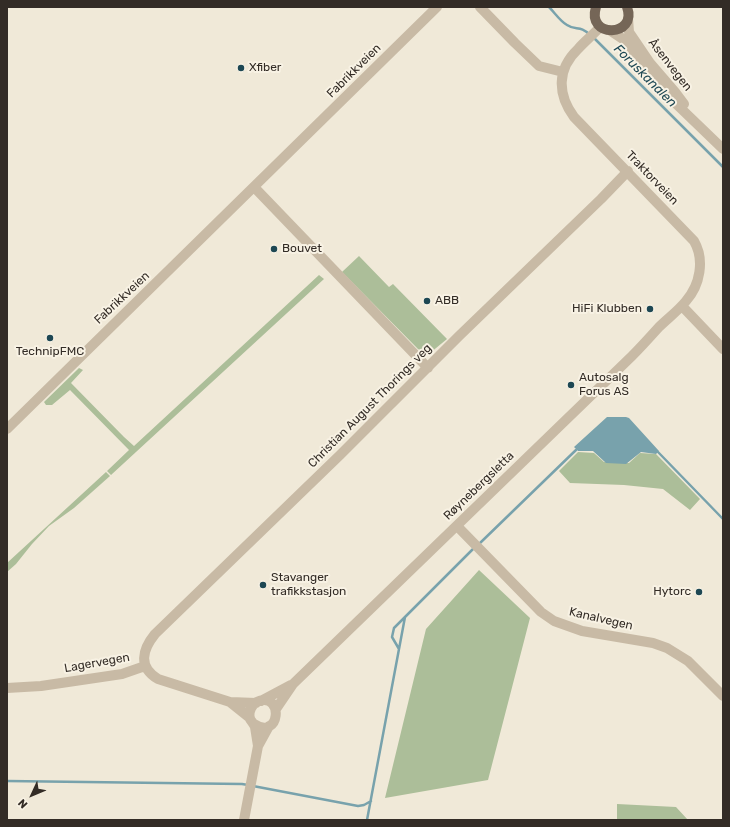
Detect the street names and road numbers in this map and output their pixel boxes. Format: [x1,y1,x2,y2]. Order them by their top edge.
street label: Åsenvegen [645,36,695,94]
street label: Fabrikkveien [324,41,384,101]
street label: Traktorveien [623,148,681,208]
street label: Fabrikkveien [91,269,153,327]
street label: Christian August Thorings veg [305,341,435,471]
street label: Røynebergsletta [441,449,517,523]
street label: Kanalvegen [568,605,634,633]
street label: Lagervegen [63,650,131,676]

